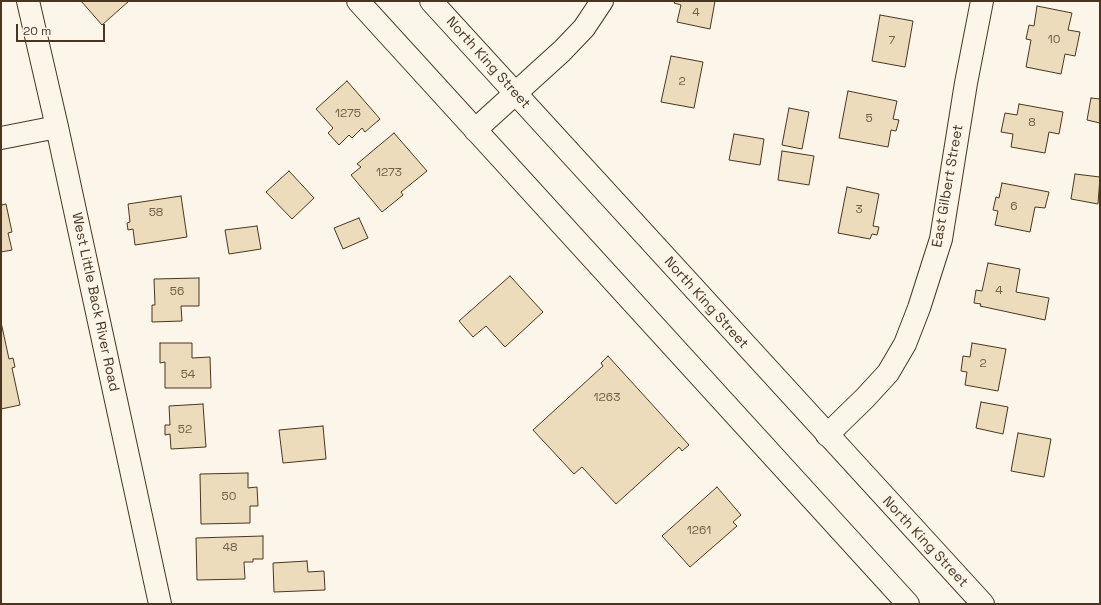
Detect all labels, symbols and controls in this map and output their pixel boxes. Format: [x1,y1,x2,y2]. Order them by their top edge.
house number: 4 [692,6,700,20]
street label: North King Street [442,14,534,112]
scale bar [18,16,107,42]
text: 20 m [23,23,51,39]
house number: 10 [1048,33,1060,47]
house number: 7 [889,34,895,48]
house number: 2 [678,75,686,89]
house number: 1275 [335,107,361,121]
house number: 5 [865,112,873,126]
house number: 8 [1028,116,1036,130]
street label: East Gilbert Street [929,123,967,249]
house number: 1273 [376,166,402,180]
house number: 6 [1010,200,1018,214]
house number: 3 [855,203,863,217]
house number: 58 [149,206,163,220]
street label: West Little Back River Road [68,211,122,393]
street label: North King Street [660,254,752,352]
house number: 4 [995,284,1003,298]
house number: 56 [170,285,184,299]
house number: 2 [979,357,987,371]
house number: 54 [181,368,195,382]
house number: 1263 [594,391,620,405]
house number: 52 [178,423,192,437]
house number: 50 [222,490,236,504]
street label: North King Street [879,493,971,591]
house number: 1261 [687,524,711,538]
house number: 48 [223,541,237,555]

